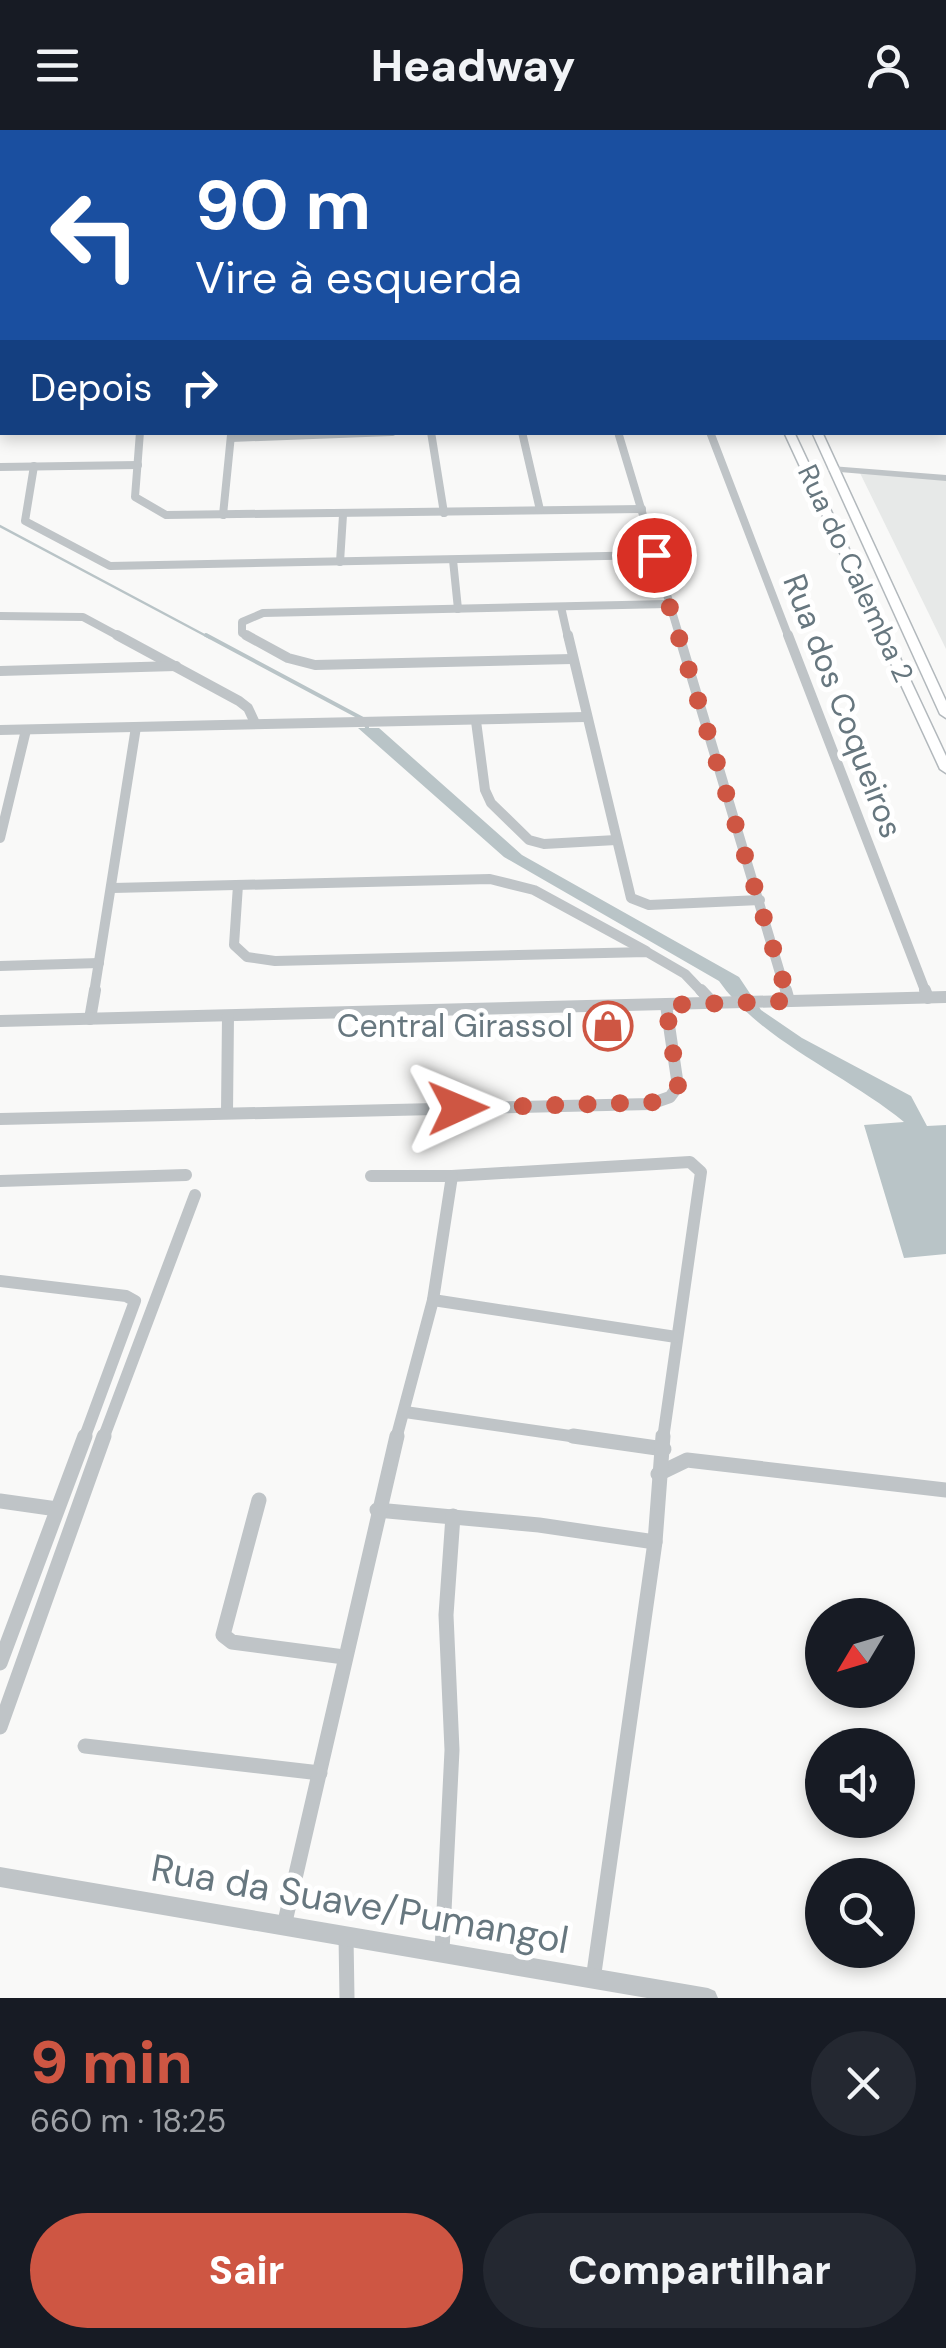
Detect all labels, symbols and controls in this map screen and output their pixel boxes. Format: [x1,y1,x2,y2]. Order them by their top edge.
text: Headway [371,36,575,95]
icon: menu [30,38,85,93]
icon: person [861,38,916,93]
text: 90 m [195,160,371,251]
icon: left [30,170,160,300]
text: Vire à esquerda [195,248,522,307]
icon: right [172,360,227,415]
text: Depois [30,363,152,413]
street label: Rua do Calemba 2 [789,459,922,688]
pin [612,513,697,598]
icon: arrive [627,528,682,583]
street label: Rua dos Coqueiros [773,568,913,844]
shop icon: Central Girassol [582,1000,634,1052]
place label: Central Girassol [337,1005,573,1047]
position arrow [406,1056,510,1160]
north arrow [805,1598,915,1708]
map controls [805,1598,915,1968]
button: sound [805,1728,915,1838]
street label: Rua da Suave/Pumangol [147,1843,573,1965]
button: search [805,1858,915,1968]
text: 9 min [30,2023,193,2102]
button: close [811,2031,916,2136]
text: 660 m · 18:25 [30,2100,226,2142]
button: Sair [30,2213,463,2328]
button: Compartilhar [483,2213,916,2328]

